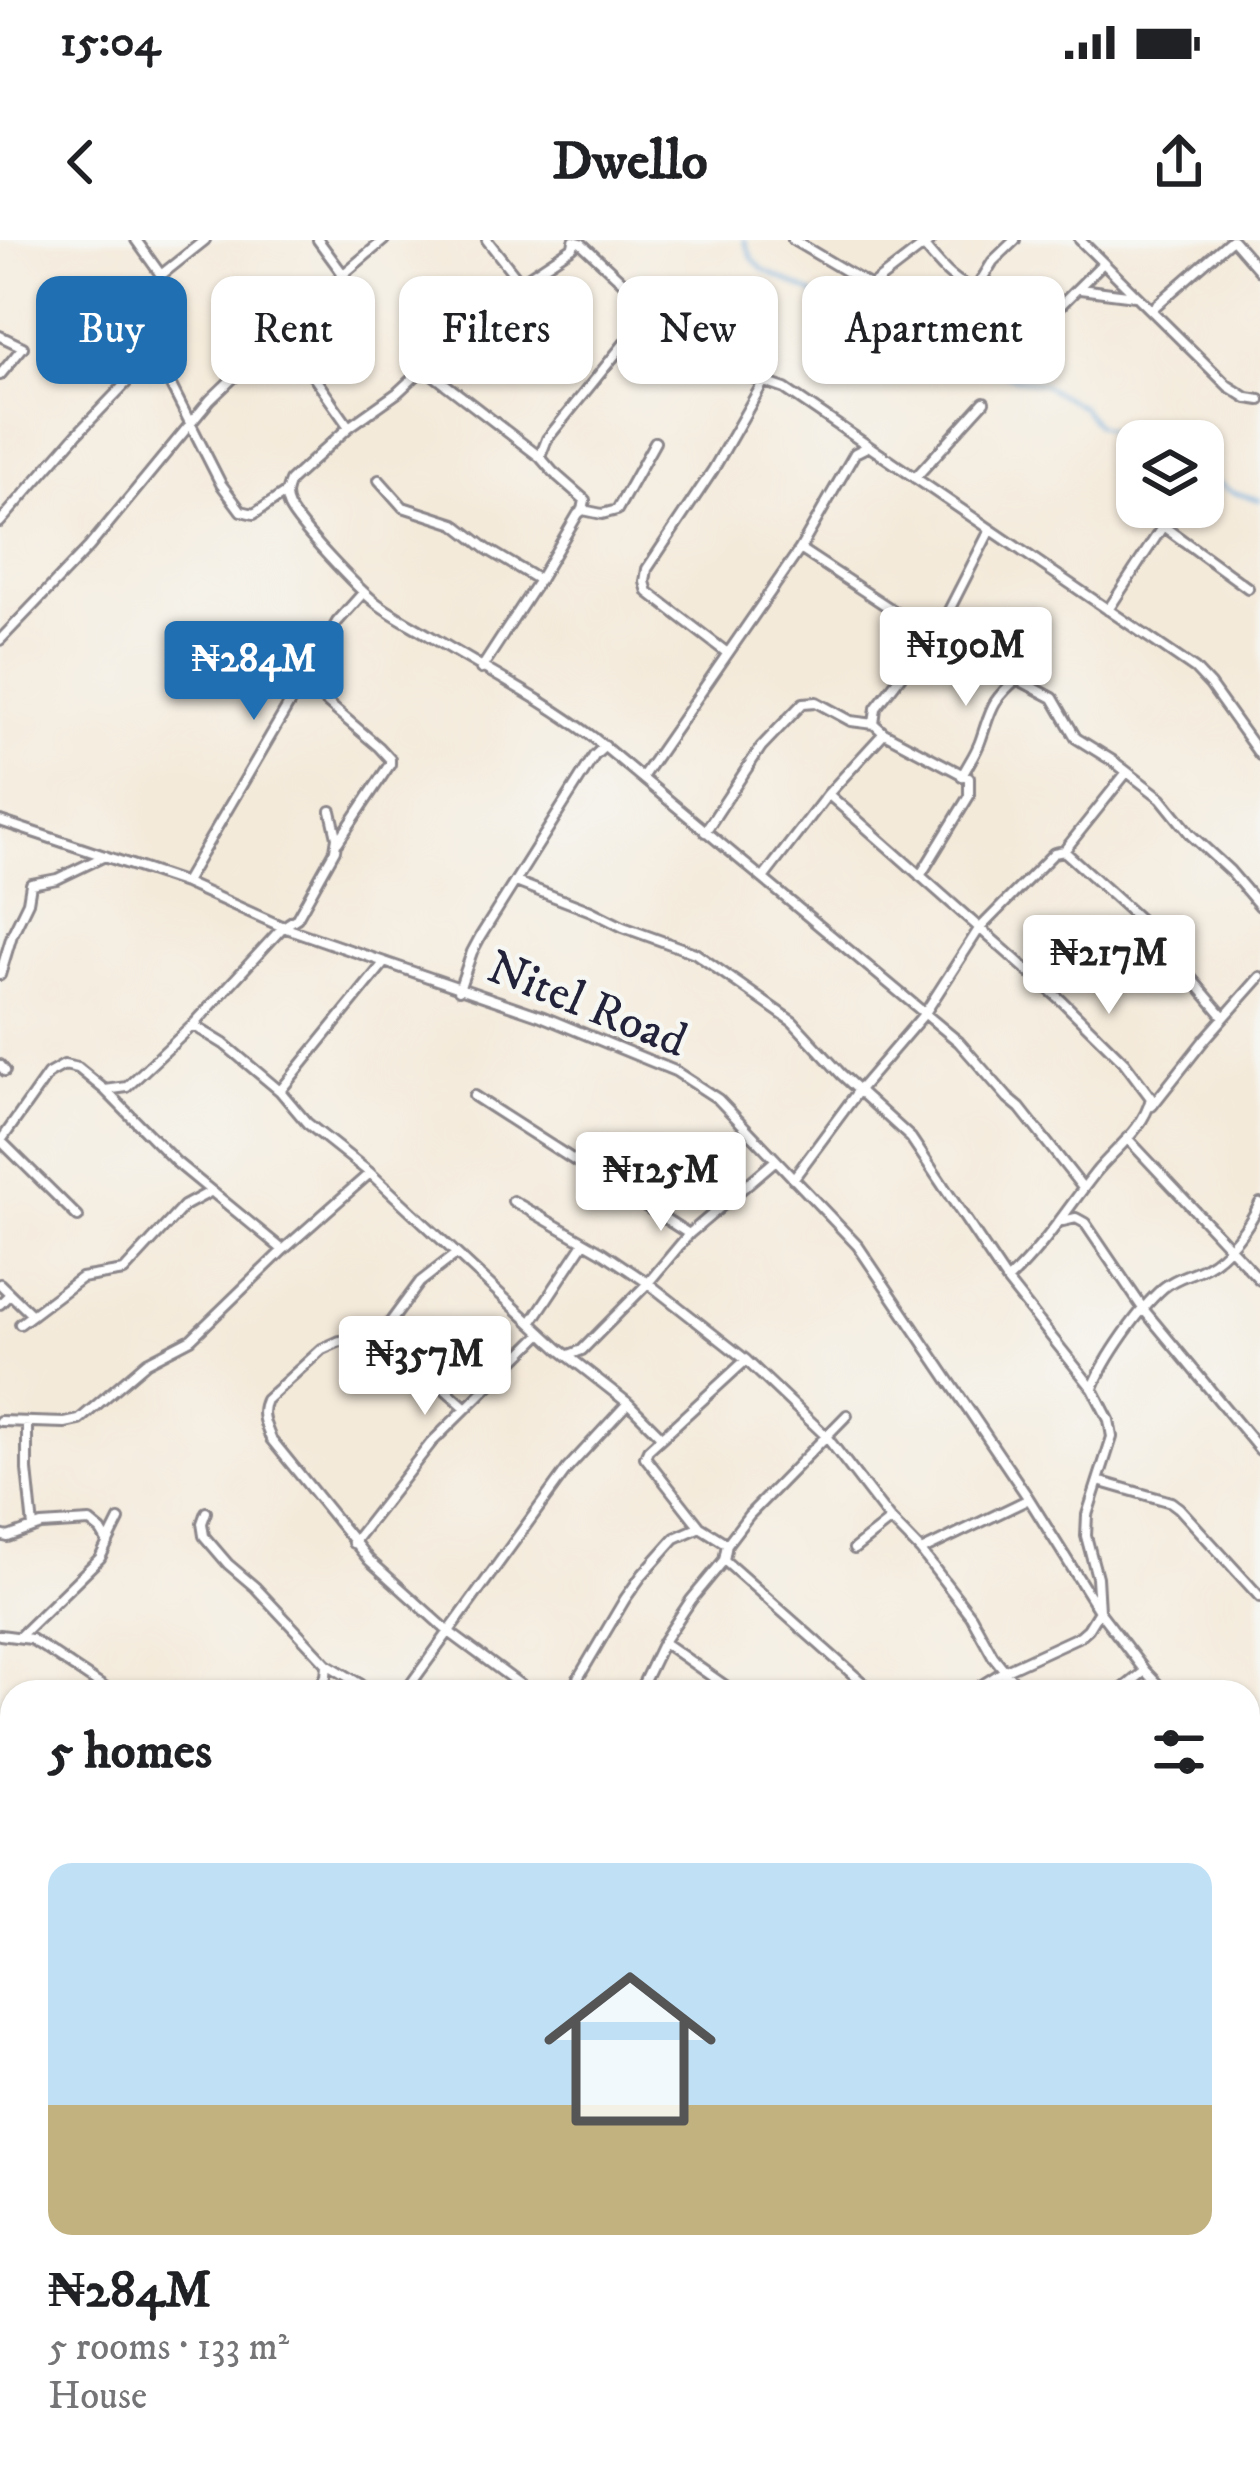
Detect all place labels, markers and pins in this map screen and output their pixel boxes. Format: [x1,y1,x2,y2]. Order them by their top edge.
pin: ₦190M [882,607,1050,709]
pin: ₦284M [170,621,338,723]
pin: ₦217M [1025,915,1193,1017]
pin: ₦125M [577,1132,745,1234]
pin: ₦357M [341,1316,509,1418]

